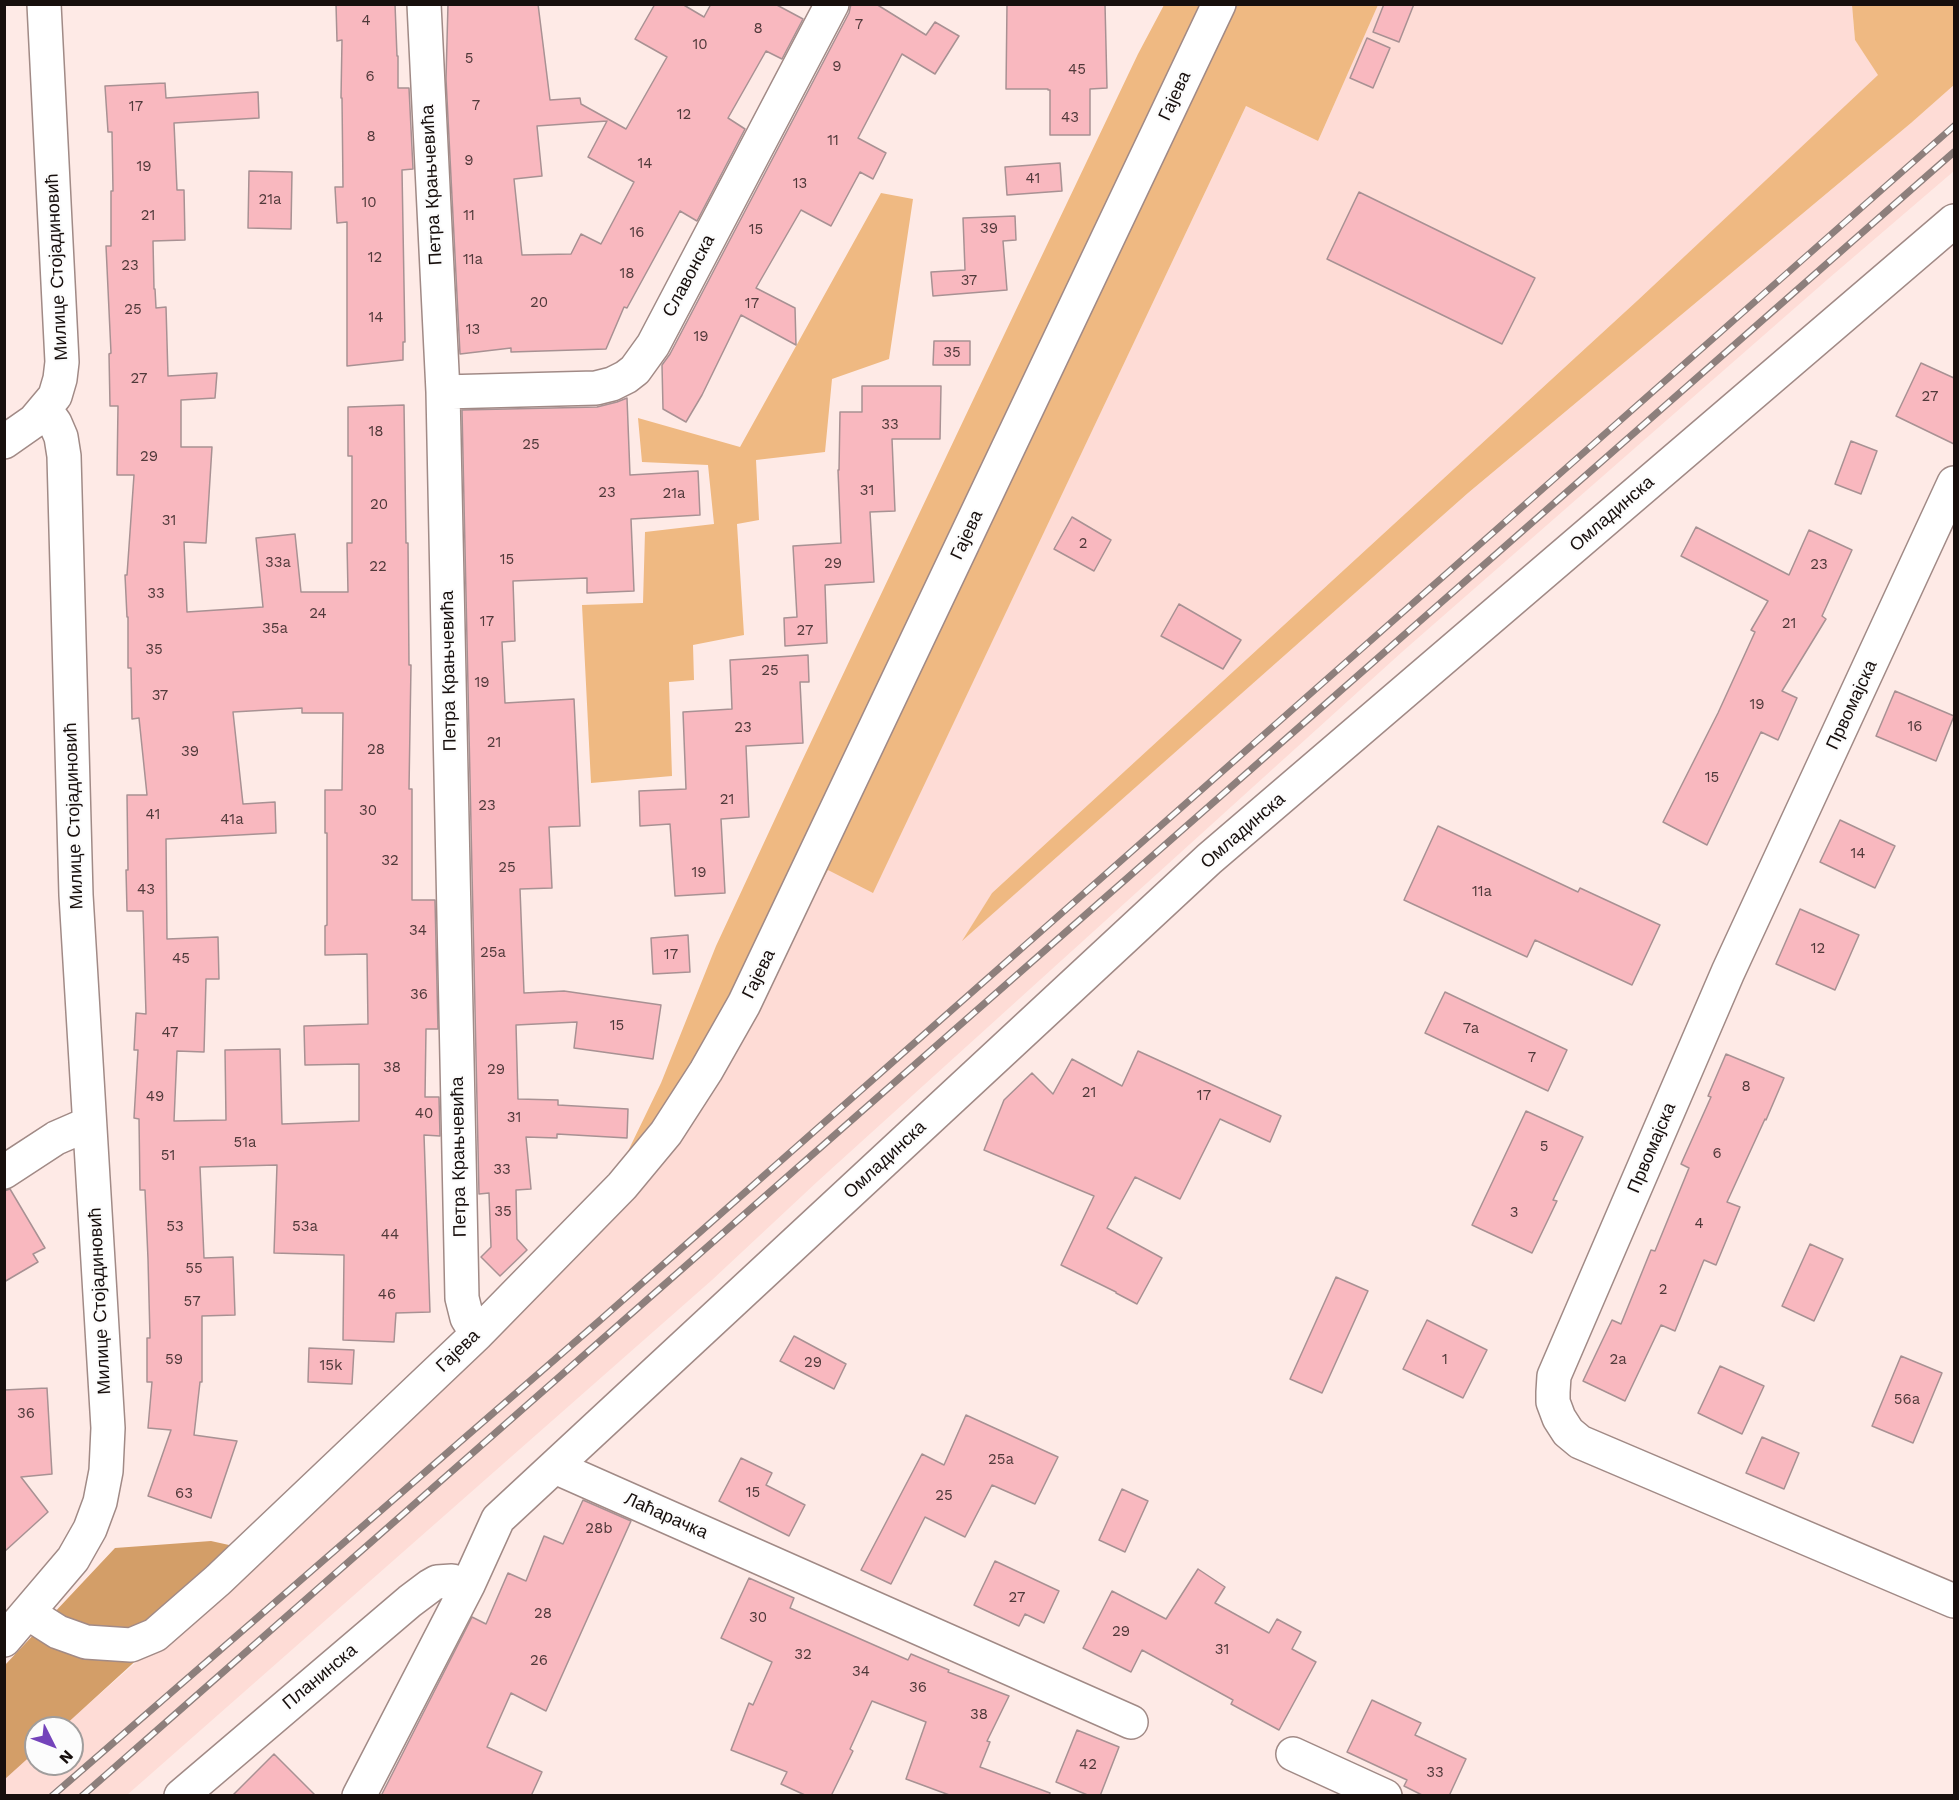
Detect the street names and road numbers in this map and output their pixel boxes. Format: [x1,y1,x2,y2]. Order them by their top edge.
street label: Гајева [1154,68,1196,124]
street label: Петра Крањчевића [417,104,447,266]
street label: Милице Стојадиновић [41,173,73,361]
street label: Славонска [658,231,720,321]
street label: Омладинска [1565,472,1659,556]
street label: Гајева [946,507,988,563]
street label: Петра Крањчевића [437,590,461,752]
street label: Првомајска [1822,657,1882,753]
street label: Милице Стојадиновић [60,722,88,910]
street label: Омладинска [1196,789,1290,873]
street label: Гајева [738,946,780,1002]
street label: Петра Крањчевића [447,1076,471,1238]
street label: Првомајска [1623,1100,1681,1196]
street label: Омладинска [839,1116,931,1204]
street label: Милице Стојадиновић [84,1207,116,1395]
street label: Гајева [432,1325,484,1377]
street label: Лаћарачка [621,1488,711,1544]
street label: Планинска [278,1640,362,1714]

